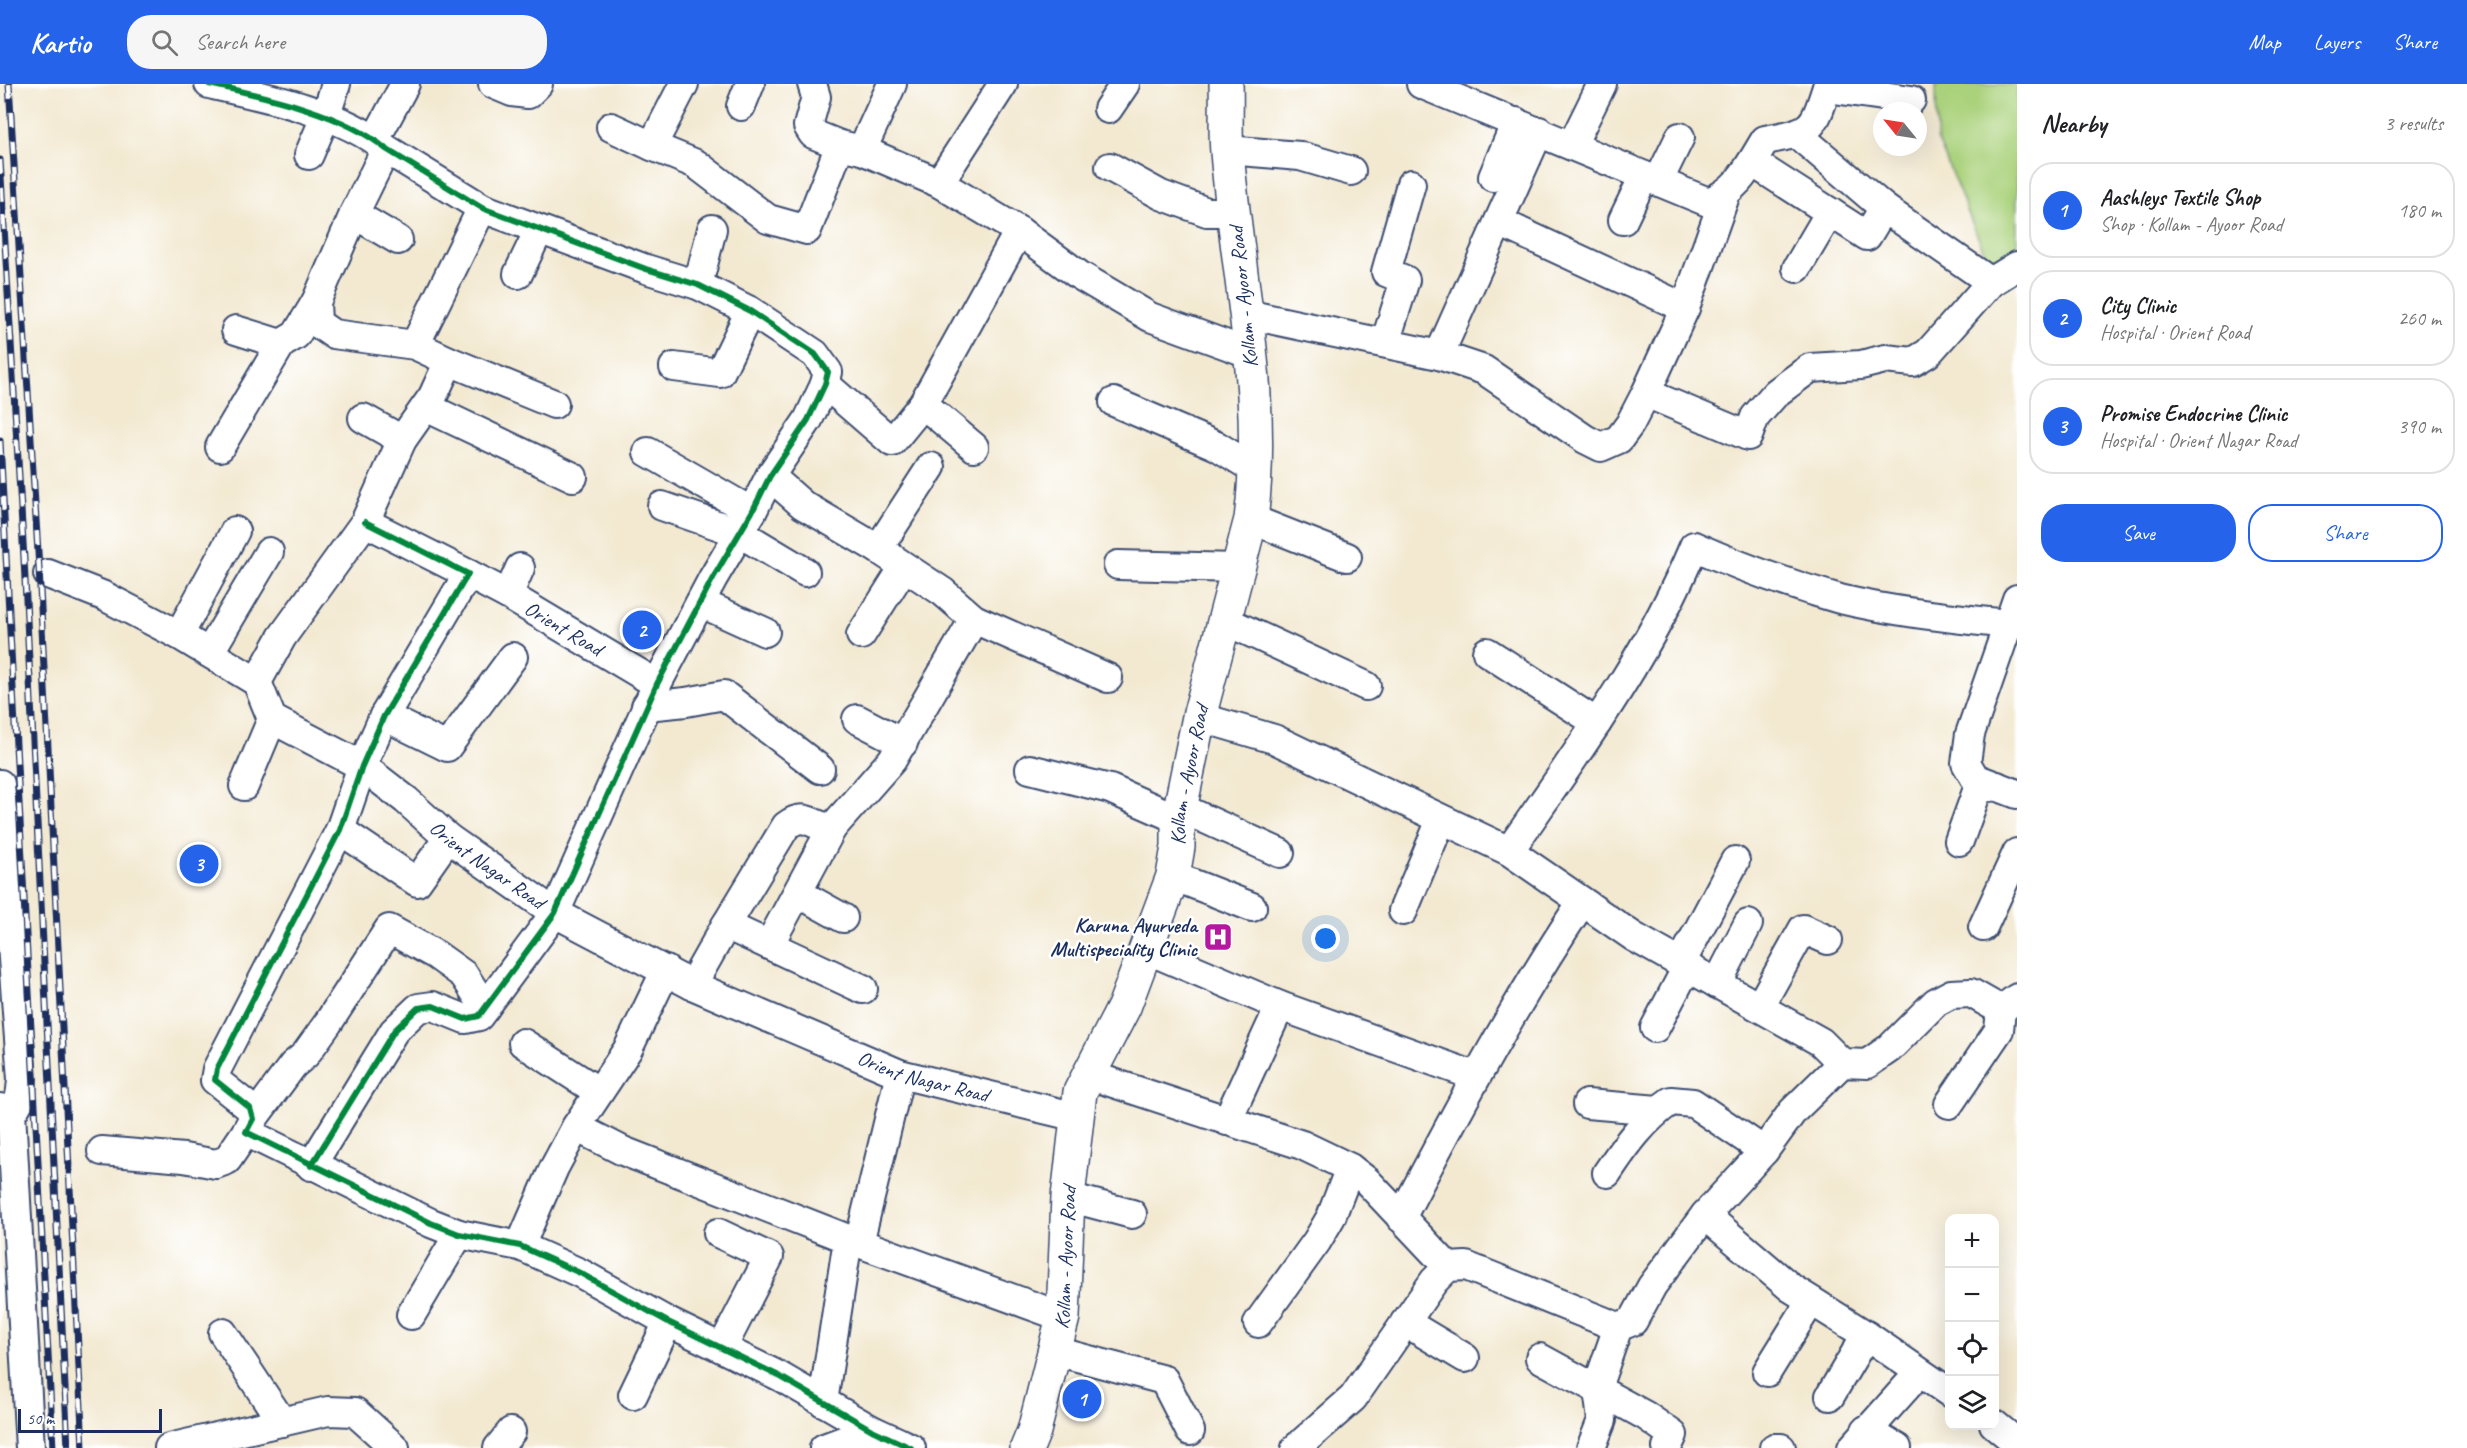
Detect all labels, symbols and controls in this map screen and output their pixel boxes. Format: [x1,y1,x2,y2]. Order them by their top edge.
search box [127,15,547,69]
text: Kartio [30,25,91,60]
icon: search [148,26,181,59]
text: Search here [196,28,285,56]
text: Map [2248,29,2281,55]
text: Layers [2314,29,2360,55]
text: Share [2393,29,2437,55]
north arrow [1873,102,1927,156]
text: Nearby [2041,107,2106,140]
text: 3 results [2384,111,2443,136]
text: Aashleys Textile Shop [2100,184,2260,212]
text: 1 [2058,198,2067,223]
text: 180 m [2398,198,2441,223]
text: Shop · Kollam - Ayoor Road [2100,212,2283,237]
street label: Kollam - Ayoor Road [1222,222,1263,369]
text: City Clinic [2100,292,2176,320]
text: 2 [2058,306,2067,331]
text: 260 m [2398,306,2441,331]
text: Hospital · Orient Road [2100,320,2250,345]
text: Promise Endocrine Clinic [2100,400,2287,428]
text: 3 [2058,414,2067,439]
text: 390 m [2398,414,2441,439]
text: Hospital · Orient Nagar Road [2100,428,2297,453]
button: Save [2041,504,2236,562]
button: Share [2248,504,2443,562]
street label: Orient Road [520,595,611,663]
pin: 2 [622,608,662,652]
street label: Kollam - Ayoor Road [1165,699,1215,845]
street label: Orient Nagar Road [424,815,552,916]
pin: 3 [180,842,218,886]
place label: Karuna Ayurveda Multispeciality Clinic [1050,912,1199,963]
hospital icon: Karuna Ayurveda Multispeciality Clinic [1202,921,1234,953]
your location [1311,924,1340,953]
street label: Orient Nagar Road [854,1044,994,1109]
street label: Kollam - Ayoor Road [1048,1182,1082,1331]
map controls [1945,1214,1999,1430]
button: + [1945,1214,1999,1268]
button: − [1945,1268,1999,1322]
button: locate [1945,1322,1999,1376]
pin: 1 [1062,1376,1102,1422]
button: layers [1945,1376,1999,1430]
scale bar [18,1406,162,1434]
text: 50 m [27,1409,54,1429]

